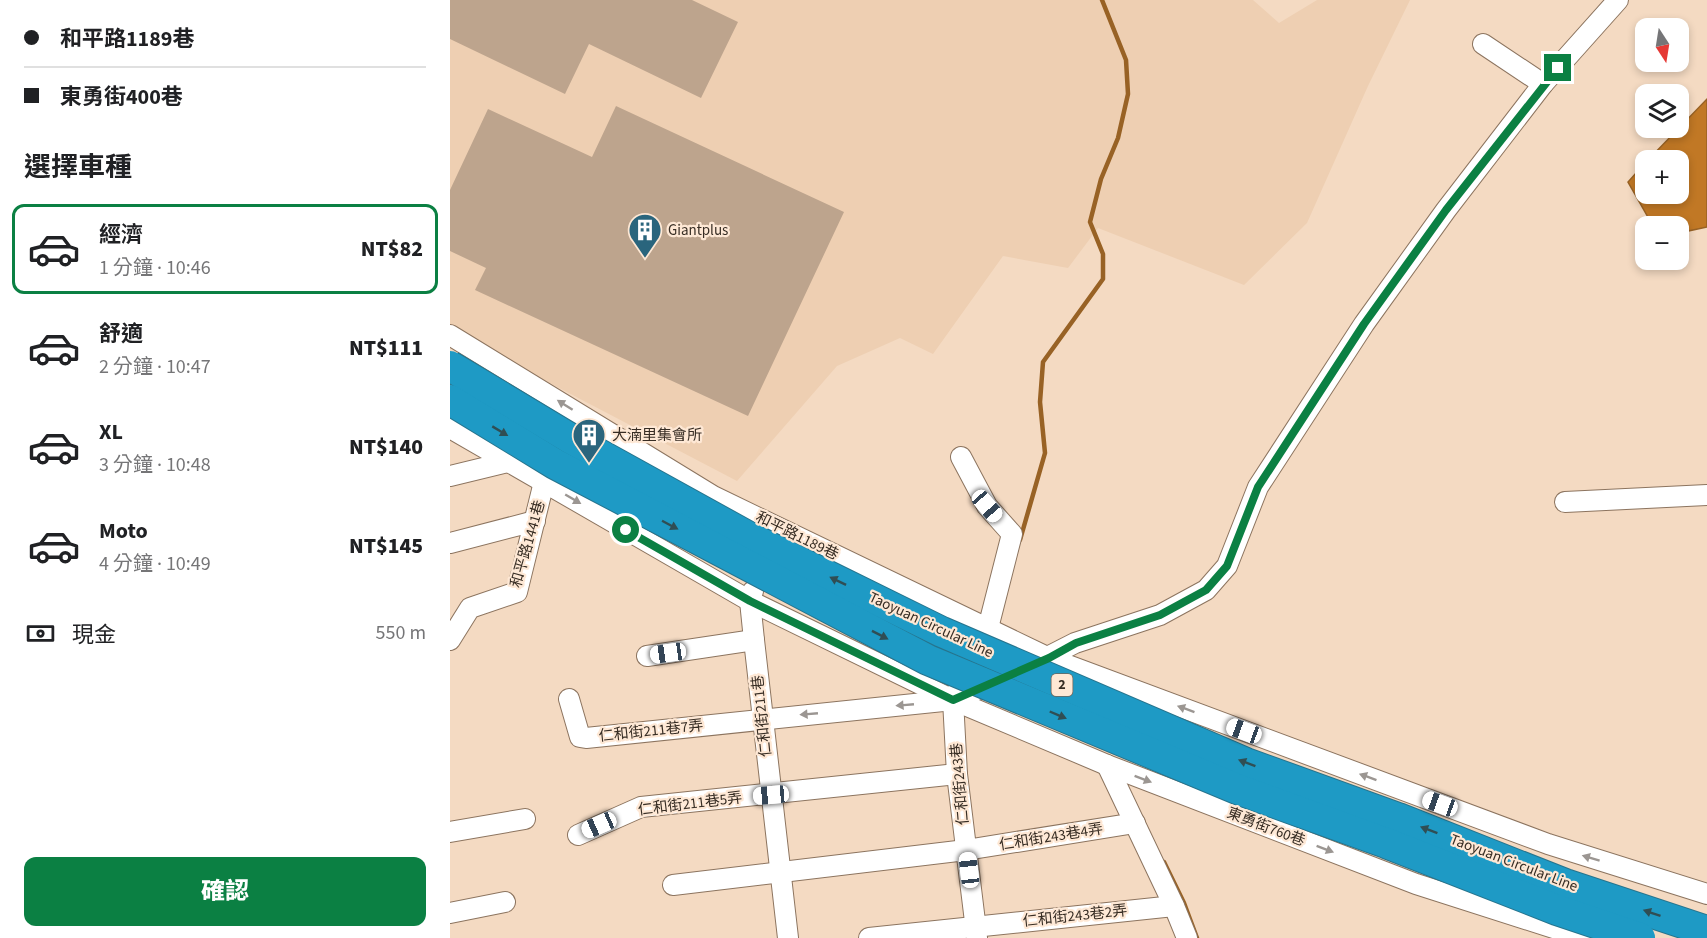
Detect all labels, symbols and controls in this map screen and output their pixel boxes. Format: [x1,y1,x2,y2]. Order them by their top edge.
north arrow [1635,18,1689,72]
map controls [1635,18,1689,270]
text: 和平路1189巷 [60,23,194,55]
route end [1544,54,1571,81]
text: 東勇街400巷 [60,81,183,113]
button: layers [1635,84,1689,138]
text: 選擇車種 [24,148,132,187]
button: + [1635,150,1689,204]
building icon: Giantplus [627,212,663,259]
button: − [1635,216,1689,270]
text: 經濟 [99,219,143,251]
place label: Giantplus [668,220,728,241]
icon: car [27,222,81,276]
text: NT$82 [361,233,423,265]
text: 1 分鐘 · 10:46 [99,254,211,282]
text: 舒適 [99,318,143,350]
icon: car [27,321,81,375]
text: NT$111 [349,332,423,364]
text: 2 分鐘 · 10:47 [99,353,211,381]
one-way arrow [557,400,573,411]
text: XL [99,416,123,448]
building icon: 大湳里集會所 [571,417,607,464]
icon: car [27,420,81,474]
one-way arrow [492,425,508,436]
place label: 大湳里集會所 [612,425,702,446]
text: NT$140 [349,431,423,463]
text: 3 分鐘 · 10:48 [99,451,211,479]
car [968,487,1006,525]
one-way arrow [565,494,582,504]
street label: 和平路1441巷 [506,498,550,590]
street label: 和平路1189巷 [752,507,842,565]
text: Moto [99,515,148,547]
route start [612,516,639,543]
icon: car [27,519,81,573]
one-way arrow [662,521,679,530]
text: NT$145 [349,530,423,562]
text: 4 分鐘 · 10:49 [99,550,211,578]
one-way arrow [830,577,847,586]
street label: Taoyuan Circular Line [865,587,997,663]
icon: cash [24,617,57,650]
text: 現金 [72,619,116,651]
text: 550 m [376,619,426,647]
one-way arrow [872,630,889,640]
car [649,642,687,664]
street label: 仁和街211巷 [747,674,777,758]
road number: 2 [1052,674,1072,696]
one-way arrow [895,700,914,710]
one-way arrow [1176,703,1194,713]
one-way arrow [800,709,819,719]
one-way arrow [1050,710,1068,720]
street label: 仁和街211巷7弄 [598,715,704,747]
car [1224,716,1264,746]
street label: 仁和街243巷 [946,742,974,826]
one-way arrow [1237,757,1255,767]
one-way arrow [1359,772,1377,781]
one-way arrow [1134,775,1152,784]
car [752,784,790,806]
street label: 仁和街211巷5弄 [637,787,743,821]
car [1420,789,1460,819]
street label: 東勇街760巷 [1224,802,1308,852]
car [579,809,619,841]
street label: 仁和街243巷4弄 [998,818,1104,856]
one-way arrow [1420,825,1438,835]
street label: Taoyuan Circular Line [1447,829,1581,897]
one-way arrow [1316,845,1334,854]
car [958,851,980,889]
one-way arrow [1582,853,1600,862]
button: 確認 [24,857,426,926]
street label: 仁和街243巷2弄 [1022,900,1128,932]
one-way arrow [1642,907,1660,917]

